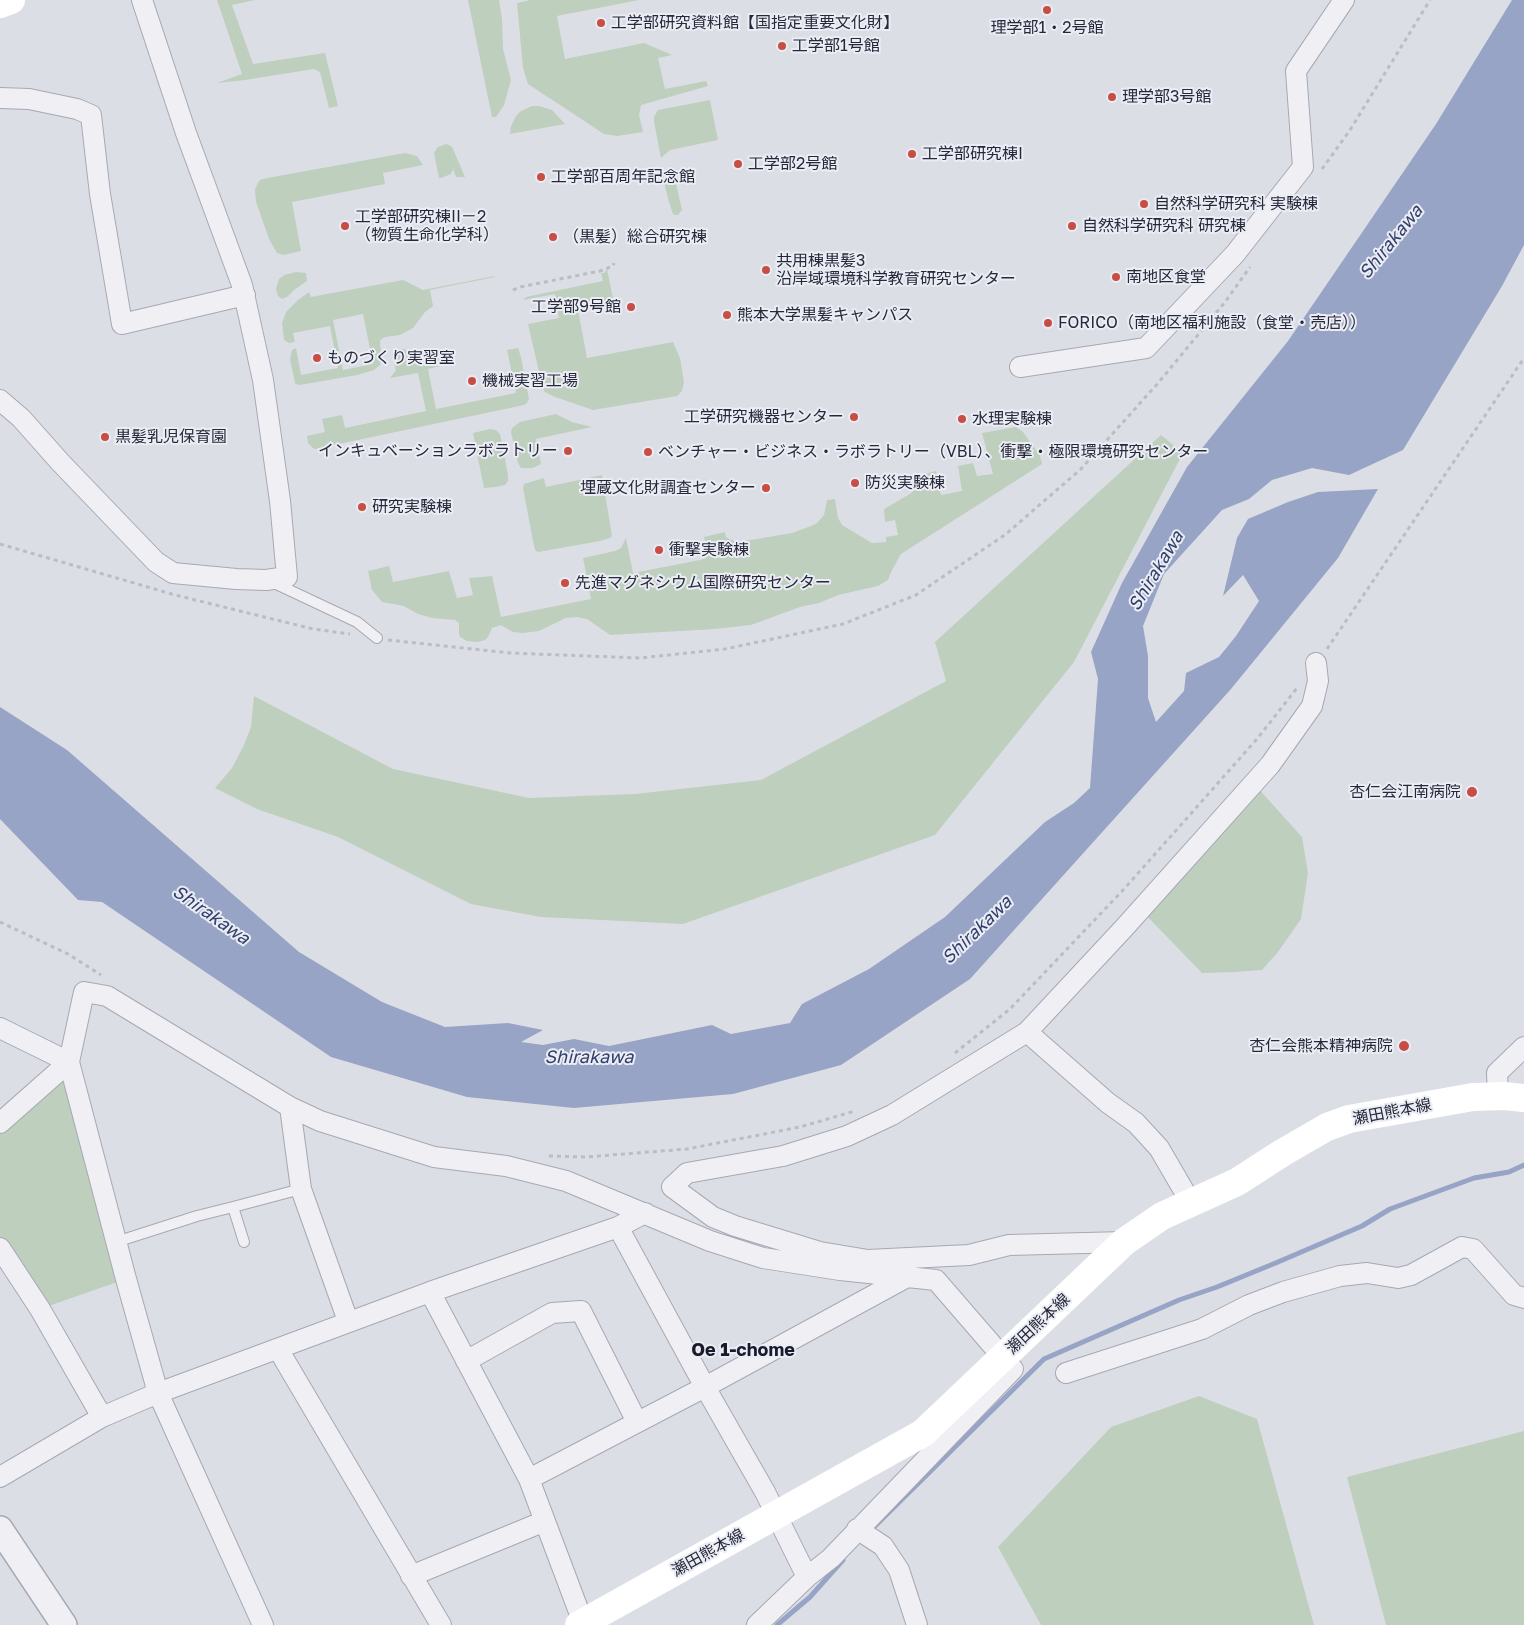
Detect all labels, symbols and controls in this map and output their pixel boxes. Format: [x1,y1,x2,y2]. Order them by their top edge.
marker: 理学部1・2号館 [1041,4,1053,16]
place label: 工学部研究資料館【国指定重要文化財】 [611,13,899,33]
marker: 工学部研究資料館【国指定重要文化財】 [595,17,607,29]
place label: 理学部1・2号館 [990,18,1104,38]
place label: 工学部1号館 [792,36,880,56]
marker: 工学部1号館 [776,40,788,52]
place label: 理学部3号館 [1122,87,1211,107]
marker: 理学部3号館 [1106,91,1118,103]
place label: 工学部研究棟I [922,144,1023,164]
marker: 工学部研究棟I [906,148,918,160]
place label: 工学部2号館 [748,154,837,174]
marker: 工学部2号館 [732,158,744,170]
place label: 工学部百周年記念館 [551,167,695,187]
marker: 工学部百周年記念館 [535,171,547,183]
place label: 自然科学研究科 実験棟 [1154,194,1318,214]
marker: 自然科学研究科 実験棟 [1138,198,1150,210]
water label: Shirakawa [1355,201,1427,283]
place label: 工学部研究棟II－2 （物質生命化学科） [355,207,499,245]
place label: 自然科学研究科 研究棟 [1082,216,1246,236]
marker: 工学部研究棟II－2 （物質生命化学科） [339,220,351,232]
marker: 自然科学研究科 研究棟 [1066,220,1078,232]
place label: （黒髪）総合研究棟 [563,227,707,247]
marker: （黒髪）総合研究棟 [547,231,559,243]
place label: 共用棟黒髪3 沿岸域環境科学教育研究センター [776,251,1016,289]
marker: 共用棟黒髪3 沿岸域環境科学教育研究センター [760,264,772,276]
place label: 南地区食堂 [1126,267,1206,287]
marker: 南地区食堂 [1110,271,1122,283]
place label: 工学部9号館 [531,297,621,317]
marker: 工学部9号館 [625,301,637,313]
place label: 熊本大学黒髪キャンパス [737,305,913,325]
marker: 熊本大学黒髪キャンパス [721,309,733,321]
place label: FORICO（南地区福利施設（食堂・売店）） [1058,313,1366,333]
marker: FORICO（南地区福利施設（食堂・売店）） [1042,317,1054,329]
place label: ものづくり実習室 [327,348,455,368]
marker: ものづくり実習室 [311,352,323,364]
place label: 機械実習工場 [482,371,578,391]
marker: 機械実習工場 [466,375,478,387]
place label: 工学研究機器センター [684,407,844,427]
place label: 水理実験棟 [972,409,1052,429]
marker: 工学研究機器センター [848,411,860,423]
marker: 水理実験棟 [956,413,968,425]
place label: 黒髪乳児保育園 [115,427,227,447]
marker: 黒髪乳児保育園 [99,431,111,443]
place label: インキュベーションラボラトリー [318,441,558,461]
place label: ベンチャー・ビジネス・ラボラトリー（VBL）、衝撃・極限環境研究センター [658,442,1209,462]
marker: インキュベーションラボラトリー [562,445,574,457]
marker: ベンチャー・ビジネス・ラボラトリー（VBL）、衝撃・極限環境研究センター [642,446,654,458]
place label: 防災実験棟 [865,473,945,493]
marker: 防災実験棟 [849,477,861,489]
place label: 埋蔵文化財調査センター [580,478,756,498]
marker: 埋蔵文化財調査センター [760,482,772,494]
place label: 研究実験棟 [372,497,452,517]
marker: 研究実験棟 [356,501,368,513]
water label: Shirakawa [1124,527,1188,615]
place label: 衝撃実験棟 [669,540,749,560]
marker: 衝撃実験棟 [653,544,665,556]
place label: 先進マグネシウム国際研究センター [575,573,831,593]
marker: 先進マグネシウム国際研究センター [559,577,571,589]
place label: 杏仁会江南病院 [1349,782,1461,802]
marker: 杏仁会江南病院 [1465,785,1479,799]
water label: Shirakawa [168,881,254,949]
water label: Shirakawa [938,891,1016,969]
place label: 杏仁会熊本精神病院 [1249,1036,1393,1056]
marker: 杏仁会熊本精神病院 [1397,1039,1411,1053]
water label: Shirakawa [545,1046,633,1068]
street label: 瀬田熊本線 [1351,1095,1433,1129]
street label: 瀬田熊本線 [1002,1290,1074,1358]
district label: Oe 1-chome [691,1339,795,1361]
street label: 瀬田熊本線 [668,1525,748,1581]

